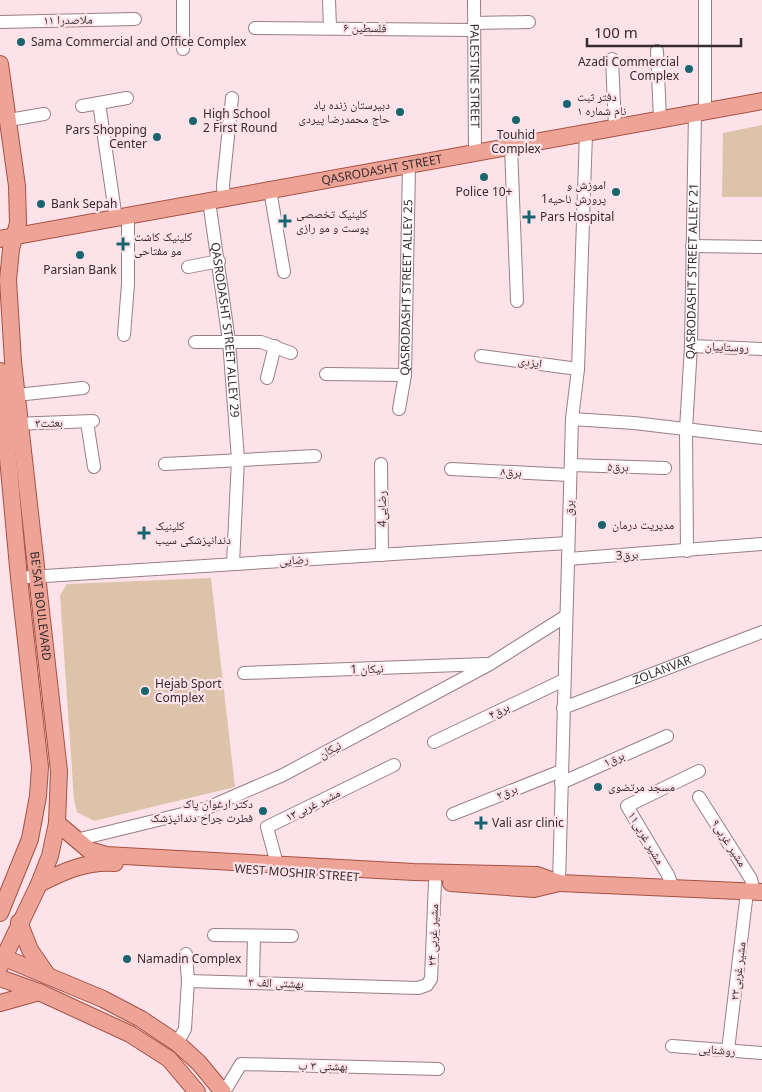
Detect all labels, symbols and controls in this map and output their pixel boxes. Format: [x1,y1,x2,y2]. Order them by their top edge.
street label: ۱۱ ملاصدرا [43,11,93,28]
scale bar [587,15,741,47]
street label: فلسطین ۶ [343,19,387,36]
text: 100 m [594,22,638,42]
street label: PALESTINE STREET [466,24,484,129]
place label: Sama Commercial and Office Complex [31,33,247,50]
marker: Sama Commercial and Office Complex [15,36,27,48]
place label: Azadi Commercial Complex [578,53,680,84]
marker: Azadi Commercial Complex [683,63,695,75]
place label: دفتر ثبت نام شماره ١ [577,88,626,119]
place label: دبیرستان زنده یاد حاج محمدرضا پیردی [299,96,390,127]
marker: دفتر ثبت نام شماره ١ [561,98,573,110]
place label: High School 2 First Round [203,105,277,136]
marker: دبیرستان زنده یاد حاج محمدرضا پیردی [394,106,406,118]
marker: Touhid Complex [510,114,522,126]
marker: High School 2 First Round [187,115,199,127]
place label: Pars Shopping Center [65,121,147,152]
place label: Touhid Complex [491,126,541,157]
marker: Pars Shopping Center [151,131,163,143]
street label: QASRODASHT STREET [320,150,444,189]
marker: Police 10+ [478,171,490,183]
place label: اموزش و پرورش ناحیه1 [541,176,606,207]
place label: Police 10+ [456,183,513,200]
street label: QASRODASHT STREET ALLEY 21 [681,183,702,360]
marker: اموزش و پرورش ناحیه1 [610,186,622,198]
place label: Bank Sepah [51,195,117,212]
marker: Bank Sepah [35,198,47,210]
street label: QASRODASHT STREET ALLEY 25 [396,199,416,376]
place label: کلینیک تخصصی پوست و مو رازی [296,205,369,236]
place label: Pars Hospital [540,208,614,225]
marker: Pars Hospital [522,210,536,224]
marker: کلینیک تخصصی پوست و مو رازی [278,214,292,228]
place label: کلینیک کاشت مو مفتاحی [134,228,192,259]
marker: کلینیک کاشت مو مفتاحی [116,237,130,251]
street label: QASRODASHT STREET ALLEY 29 [207,241,244,418]
marker: Parsian Bank [74,249,86,261]
place label: Parsian Bank [43,261,117,278]
street label: روستاییان [705,337,750,356]
street label: ایزدی [517,351,543,372]
street label: بعثت۳ [35,414,63,431]
street label: برق۵ [607,458,629,475]
street label: برق۸ [500,462,522,481]
street label: 4رضایی [373,490,390,527]
street label: برق [560,500,577,516]
place label: مدیریت درمان [612,516,674,533]
place label: کلینیک دندانپزشکی سیب [155,517,231,548]
marker: مدیریت درمان [596,519,608,531]
marker: کلینیک دندانپزشکی سیب [137,526,151,540]
street label: 3برق [615,545,639,564]
street label: BE'SAT BOULEVARD [26,550,56,662]
street label: رضایی [279,550,310,569]
street label: ZOLANVAR [630,651,694,689]
street label: نیکان 1 [350,659,384,678]
place label: Hejab Sport Complex [155,675,222,706]
marker: Hejab Sport Complex [139,685,151,697]
street label: برق۴ [485,698,512,723]
street label: نیکان [316,737,344,763]
street label: برق۱ [601,746,627,771]
place label: مسجد مرتضوی [608,778,675,795]
street label: برق۲ [494,780,520,803]
marker: مسجد مرتضوی [592,781,604,793]
street label: مشیر غربی۱۳ [283,784,343,825]
place label: دکتر ارغوان پاک فطرت جراح دندانپزشک [151,795,253,826]
marker: دکتر ارغوان پاک فطرت جراح دندانپزشک [257,805,269,817]
street label: مشیر غربی۱۱ [624,808,669,867]
place label: Vali asr clinic [492,814,564,831]
marker: Vali asr clinic [474,816,488,830]
street label: مشیر غربی۹ [708,816,751,870]
street label: WEST MOSHIR STREET [234,860,360,885]
street label: مشیر غربی ۲۴ [423,904,442,966]
street label: مشیر غربی۲۲ [725,941,750,1001]
place label: Namadin Complex [137,950,242,967]
marker: Namadin Complex [121,953,133,965]
street label: بهشتی الف ۳ [248,973,304,992]
street label: روشنایی [698,1040,736,1059]
street label: بهشتی ۳ ب [298,1057,348,1074]

